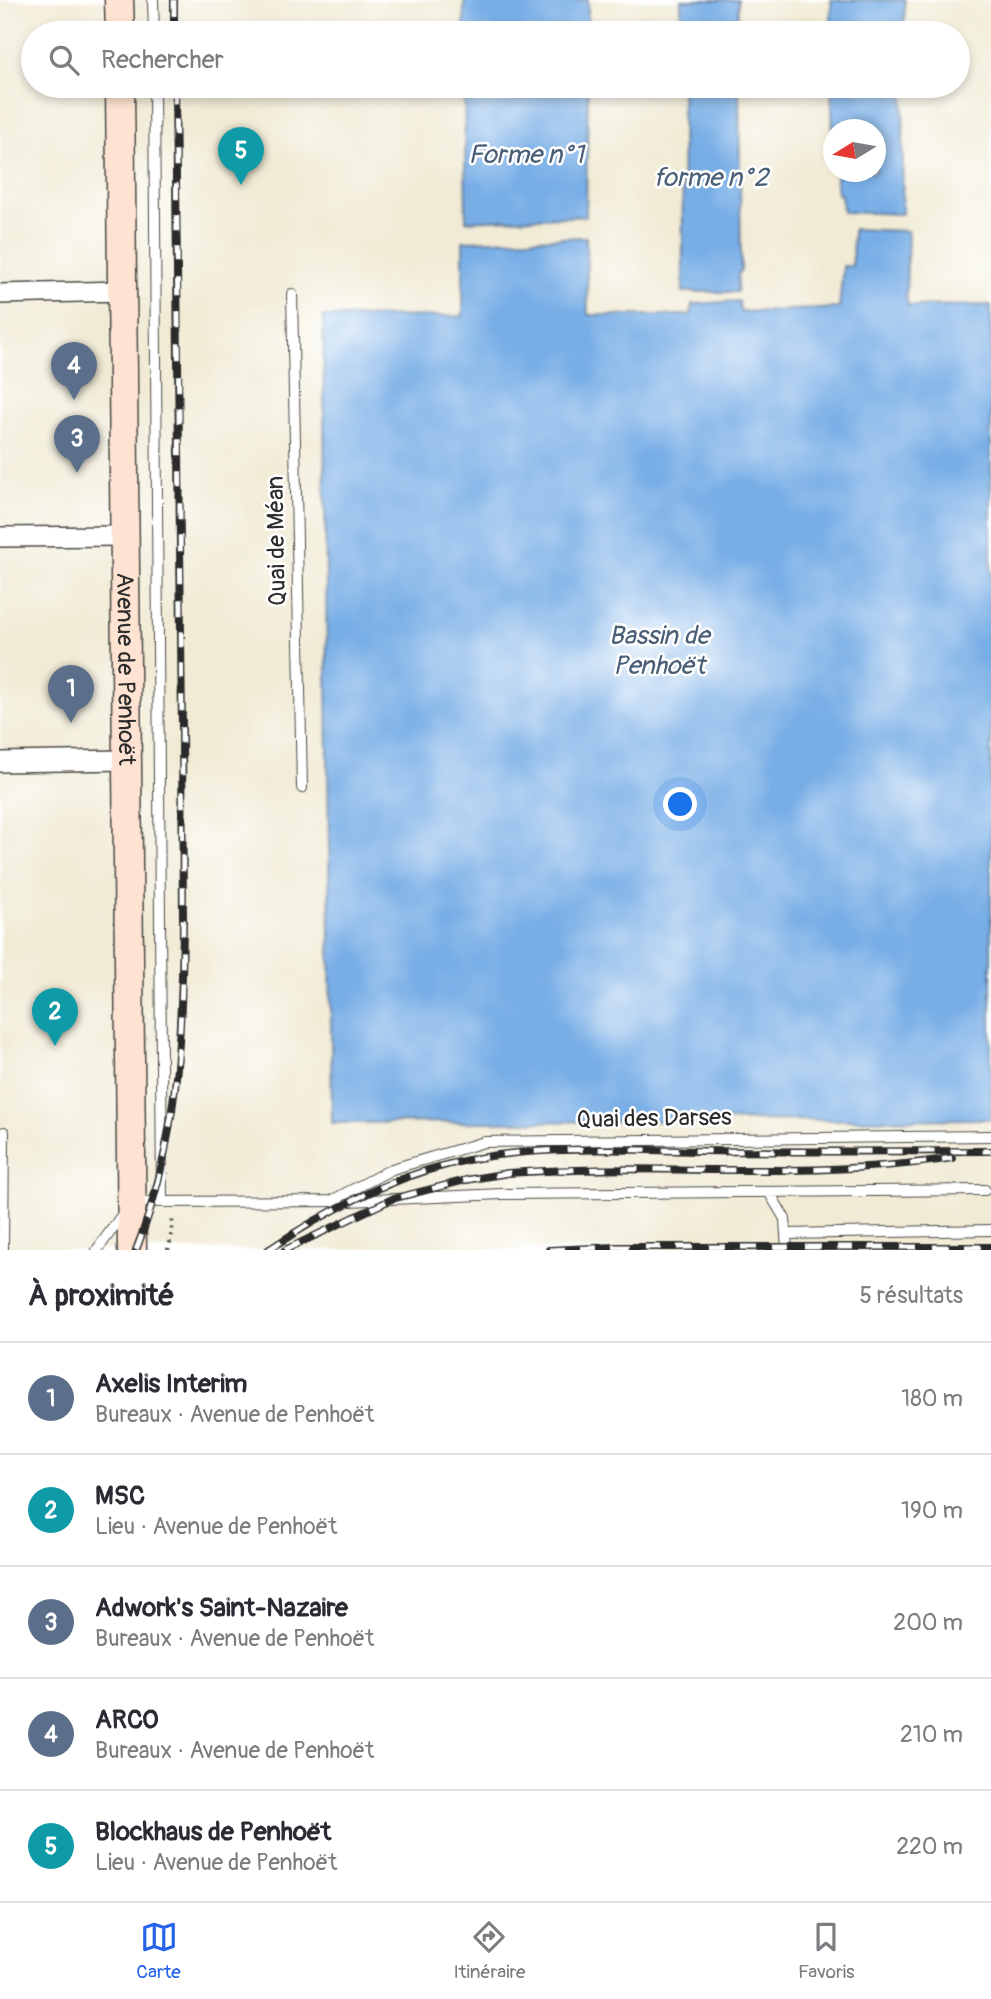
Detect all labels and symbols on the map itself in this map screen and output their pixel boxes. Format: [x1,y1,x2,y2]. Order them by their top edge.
north arrow [823,119,886,182]
pin: 5 [218,127,264,185]
water label: Forme n°1 [468,139,587,171]
water label: forme n°2 [654,162,771,194]
pin: 4 [51,342,97,400]
pin: 3 [54,415,100,473]
street label: Quai de Méan [261,475,292,606]
street label: Avenue de Penhoët [110,572,141,766]
water label: Bassin de Penhoët [609,620,711,682]
pin: 1 [48,665,94,723]
your location [663,787,697,821]
pin: 2 [32,988,78,1046]
street label: Quai des Darses [576,1103,732,1134]

